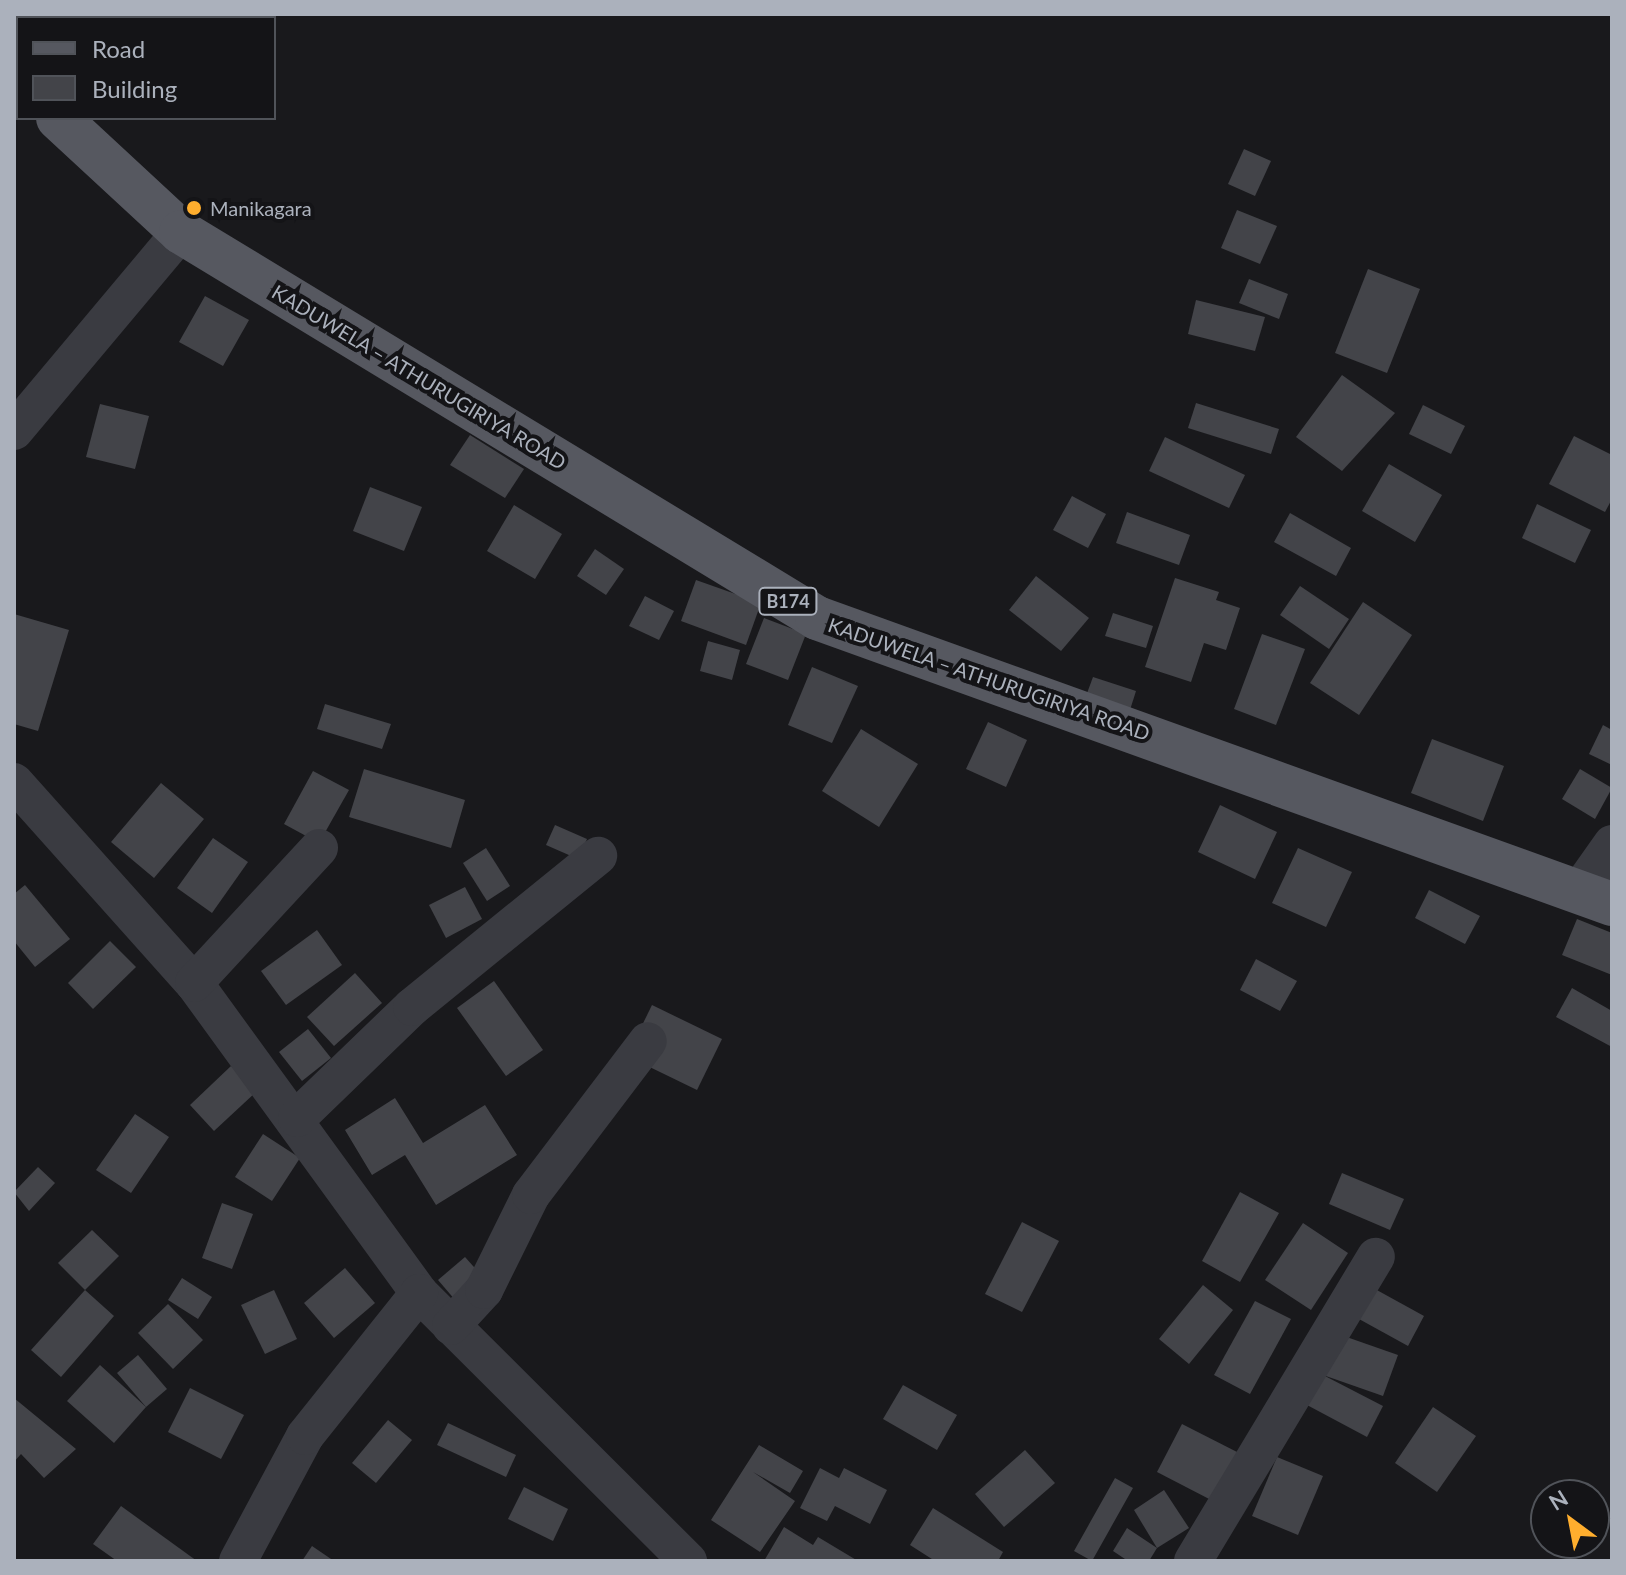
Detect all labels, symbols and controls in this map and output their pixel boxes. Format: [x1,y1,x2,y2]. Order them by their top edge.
legend [16,16,276,120]
text: Road [92,34,145,63]
text: Building [92,74,177,103]
place label: Manikagara [210,196,312,220]
marker: Manikagara [185,199,203,217]
street label: KADUWELA – ATHURUGIRIYA ROAD [267,279,571,475]
road number: B174 [758,587,818,615]
street label: KADUWELA – ATHURUGIRIYA ROAD [824,612,1154,746]
north arrow [1530,1479,1610,1559]
text: N [1544,1484,1572,1516]

